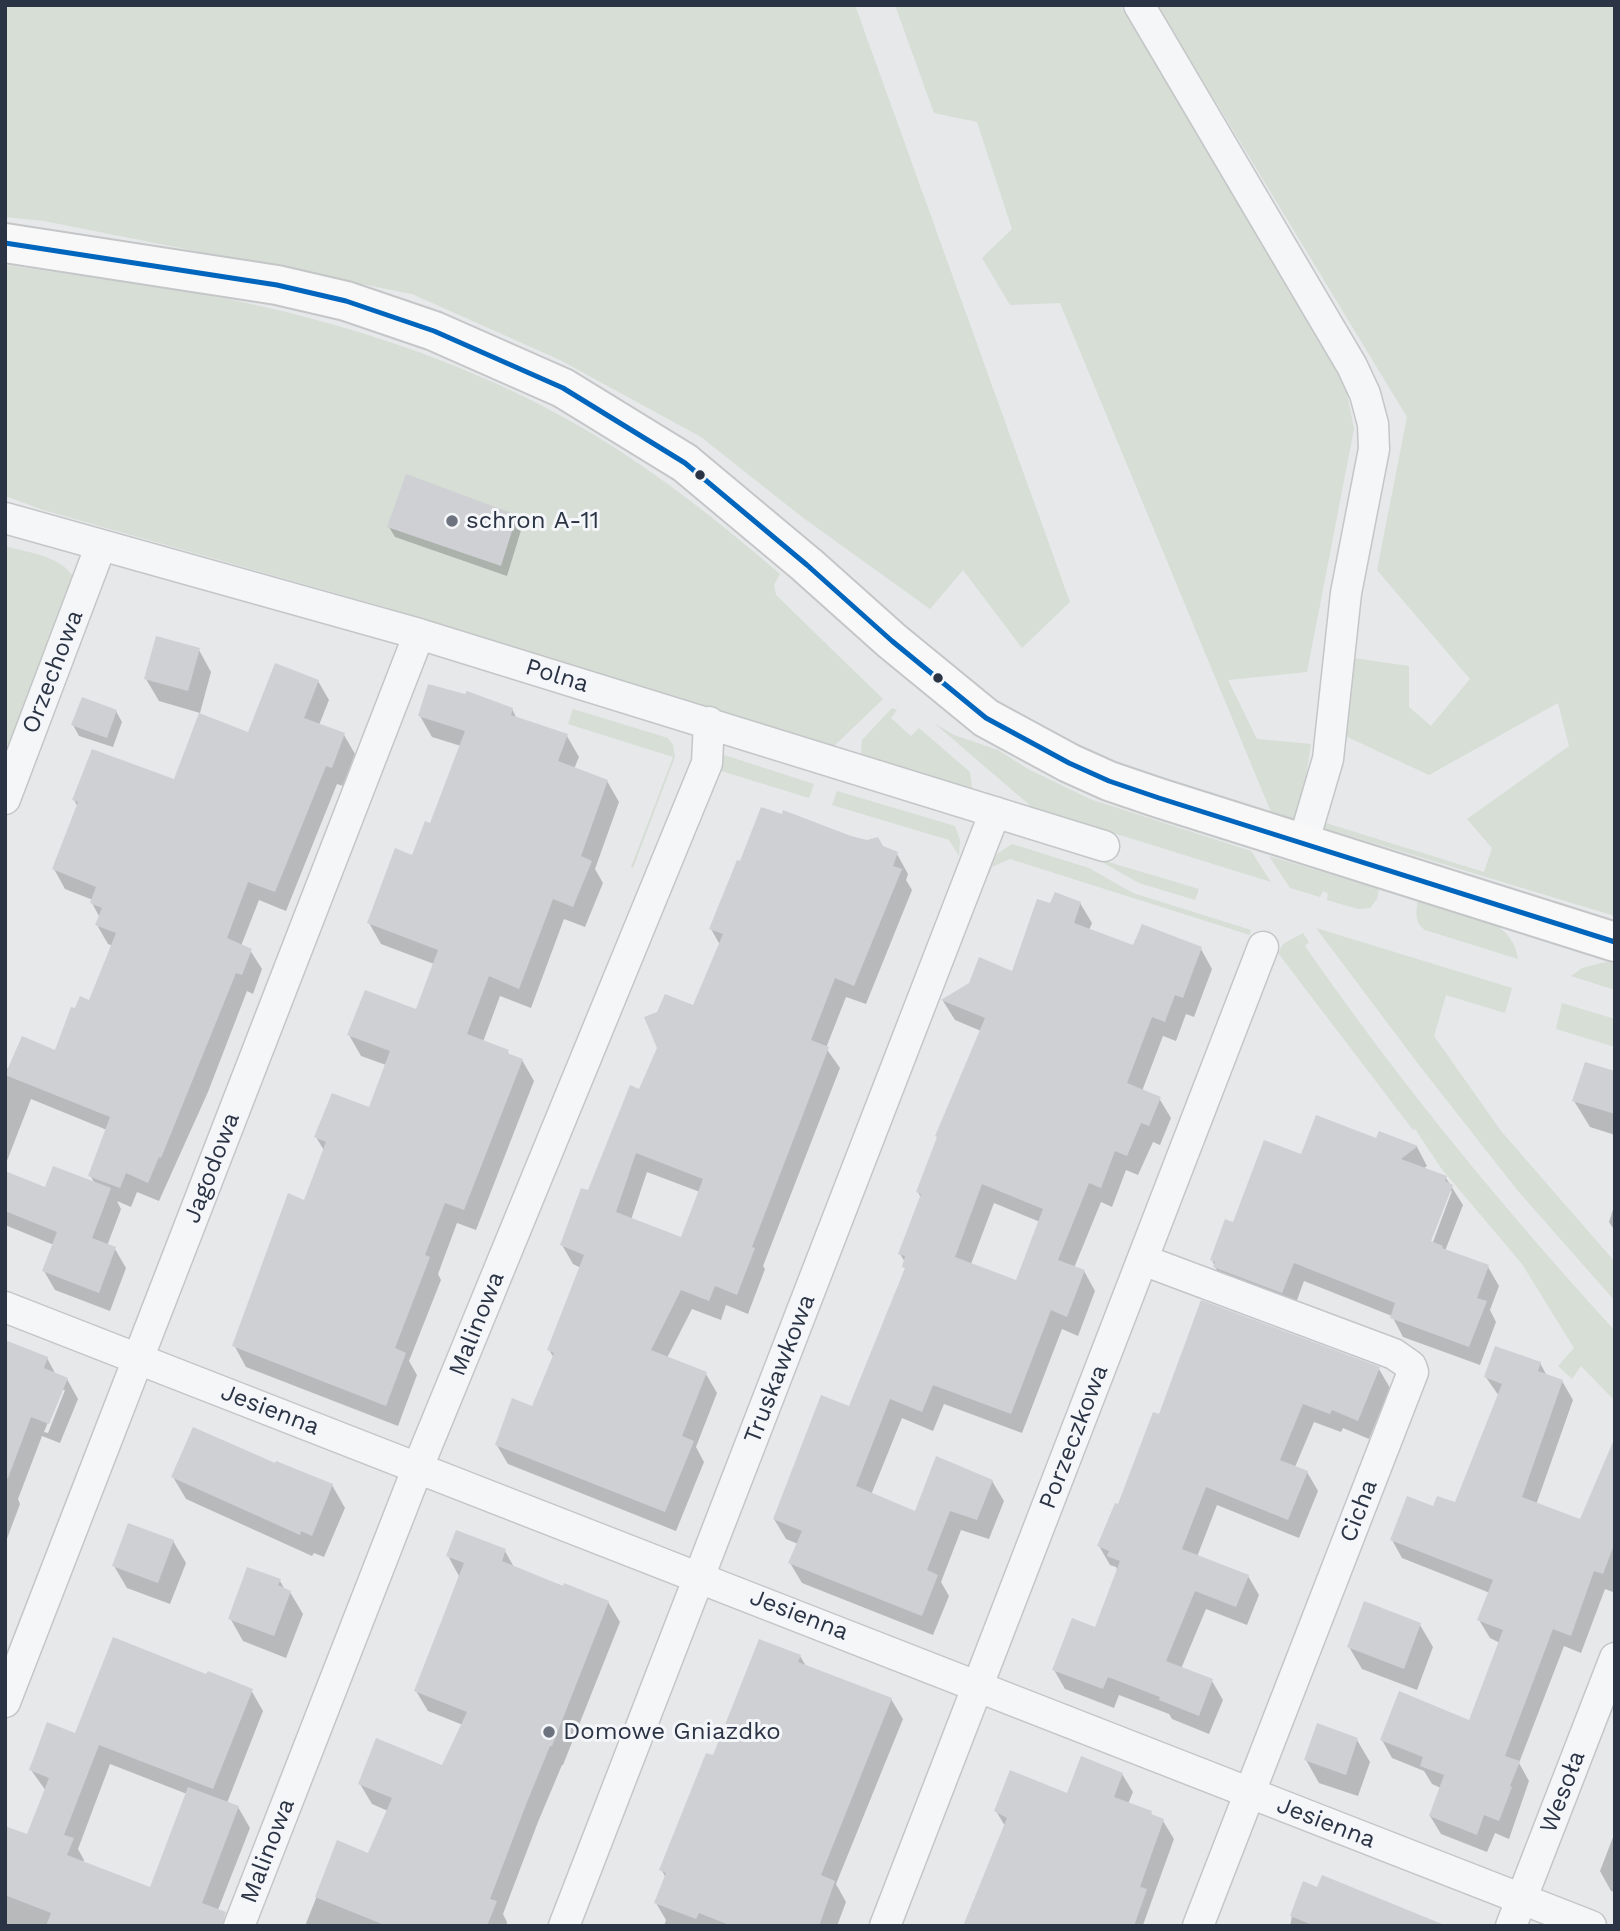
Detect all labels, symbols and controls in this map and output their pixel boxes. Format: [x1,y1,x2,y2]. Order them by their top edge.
unlabelled marker [693,468,707,482]
place label: schron A-11 [466,507,599,535]
marker: schron A-11 [444,513,460,529]
street label: Orzechowa [16,606,90,738]
street label: Polna [522,653,592,699]
unlabelled marker [931,671,945,685]
street label: Jagodowa [178,1109,246,1227]
street label: Malinowa [443,1268,511,1380]
street label: Truskawkowa [738,1290,822,1448]
street label: Porzeczkowa [1033,1361,1115,1513]
street label: Jesienna [217,1378,323,1442]
street label: Cicha [1334,1476,1384,1546]
street label: Jesienna [746,1583,852,1647]
place label: Domowe Gniazdko [563,1718,781,1746]
marker: Domowe Gniazdko [541,1724,557,1740]
street label: Wesoła [1534,1747,1592,1837]
street label: Jesienna [1273,1791,1379,1855]
street label: Malinowa [235,1795,301,1907]

